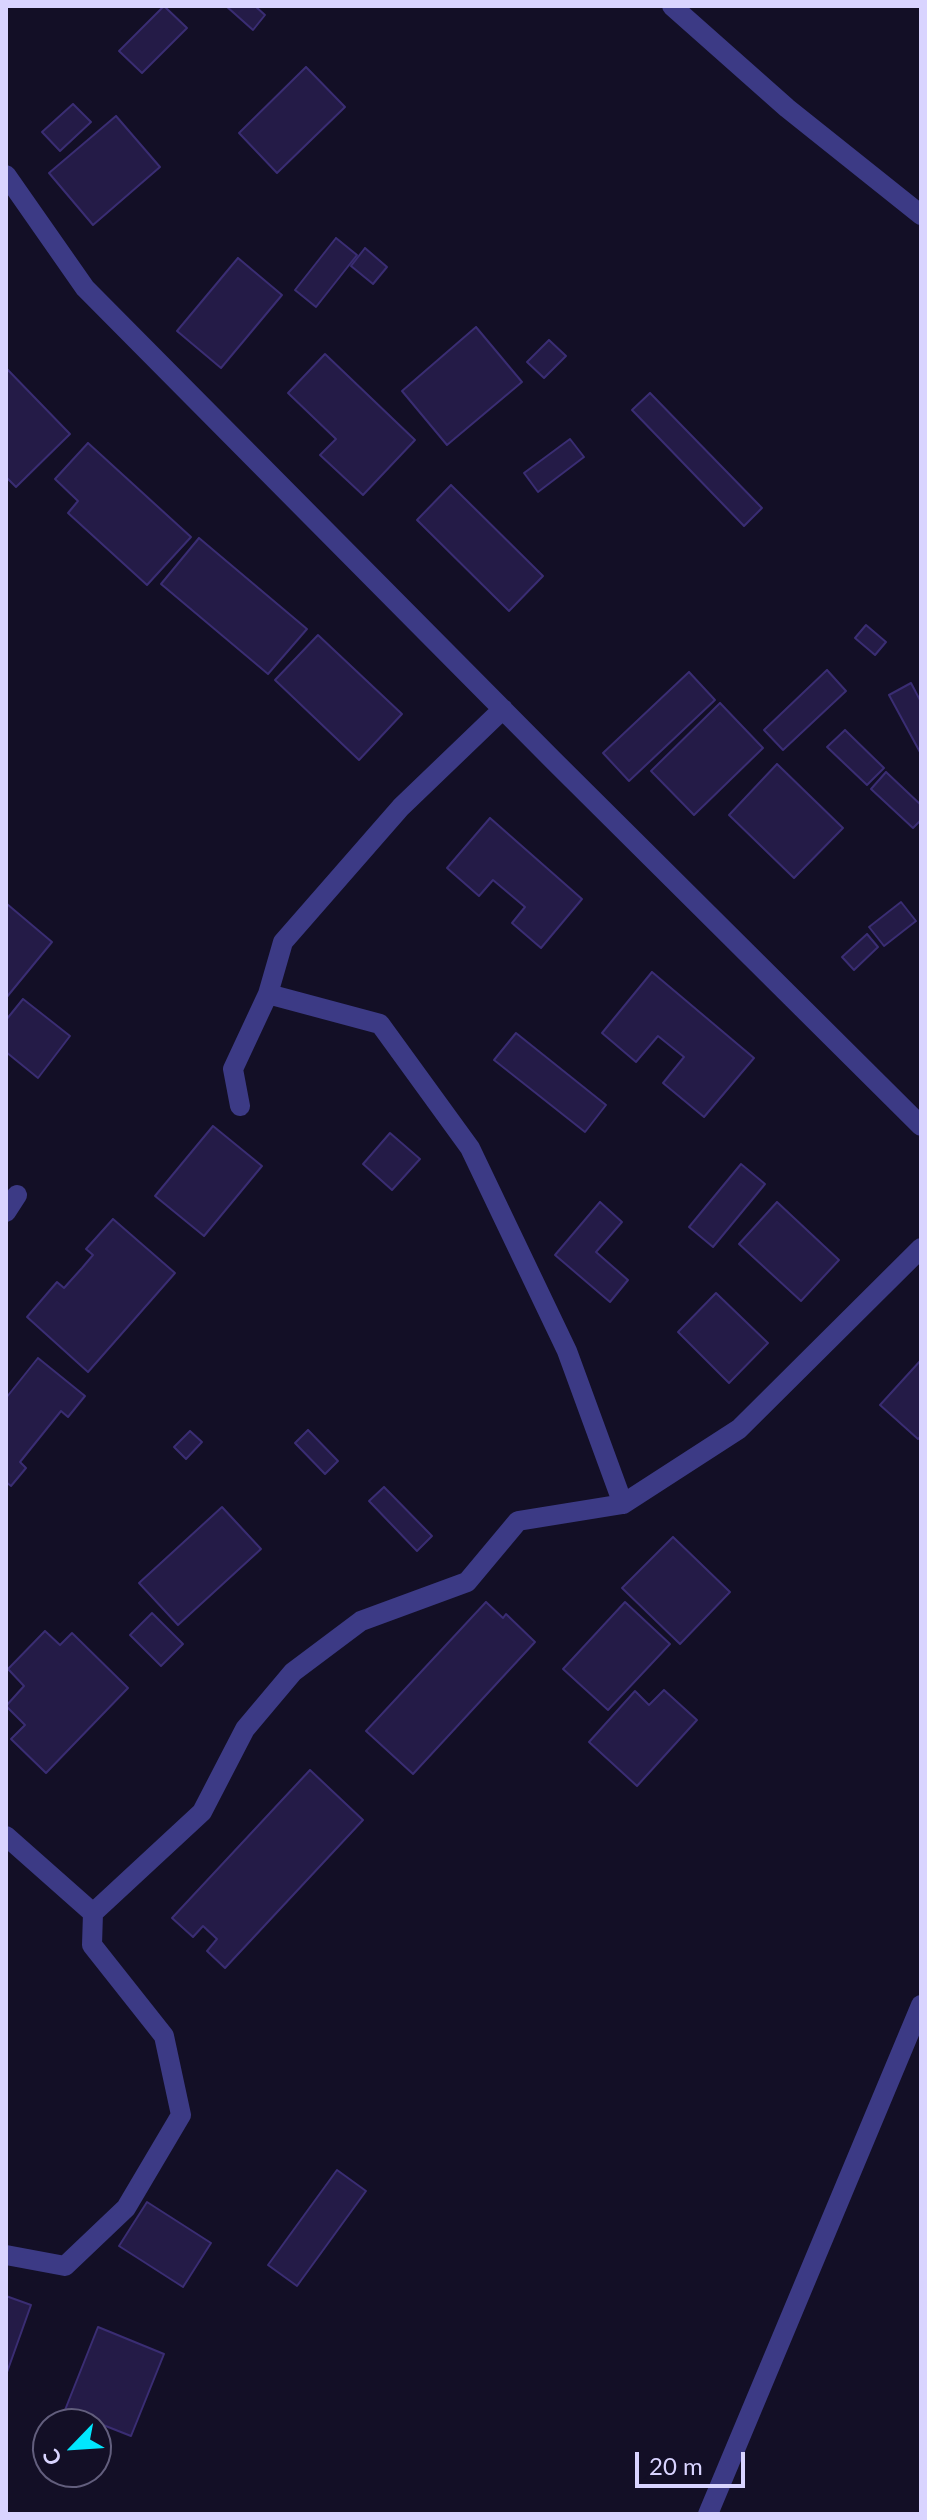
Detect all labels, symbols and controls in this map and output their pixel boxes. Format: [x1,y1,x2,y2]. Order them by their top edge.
north arrow [32,2408,112,2488]
scale bar [639,2436,749,2486]
text: С [36,2445,67,2470]
text: 20 m [649,2451,703,2480]

